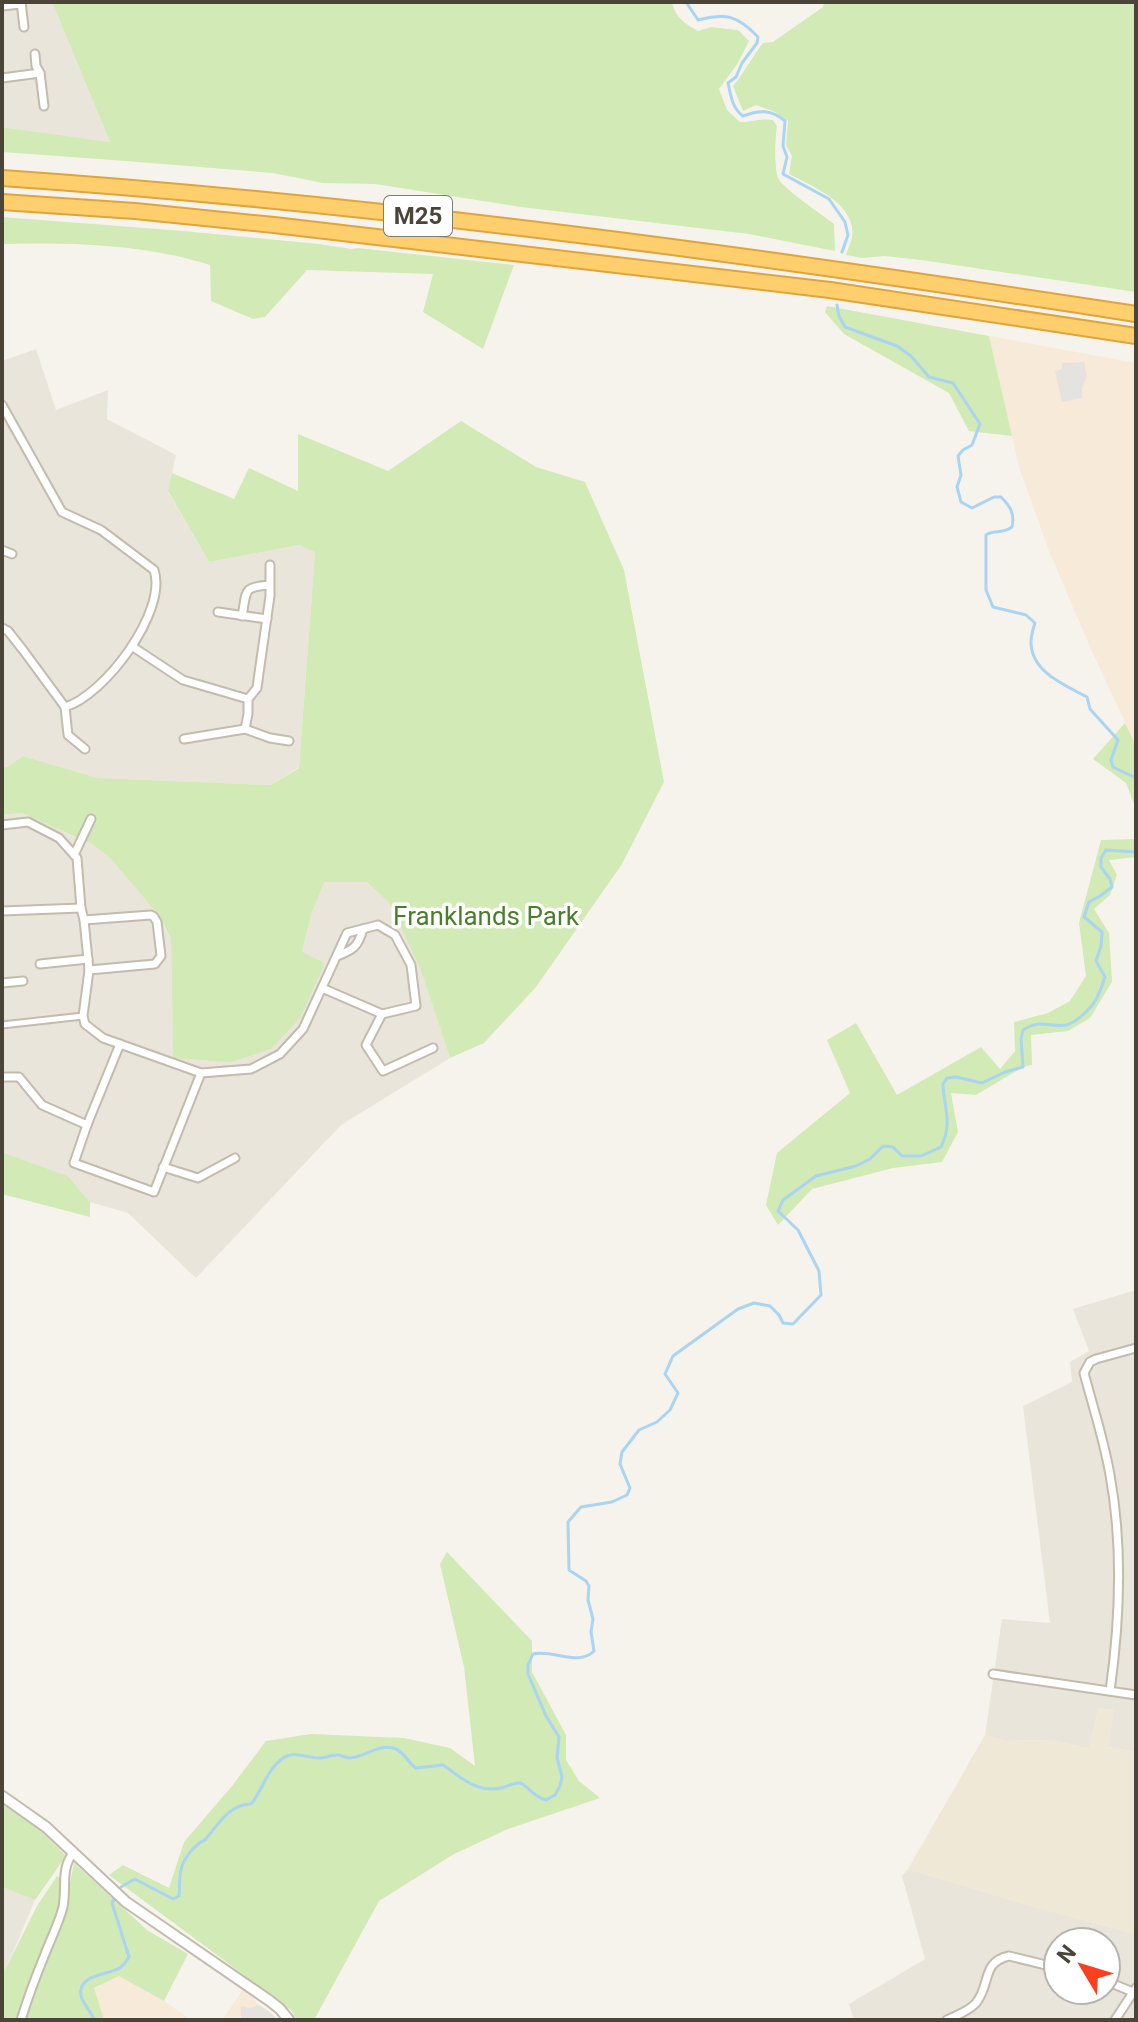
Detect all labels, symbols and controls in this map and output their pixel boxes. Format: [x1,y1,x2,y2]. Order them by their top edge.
road number: M25 [384,196,452,236]
park label: Franklands Park [393,901,580,931]
north arrow [1042,1926,1122,2006]
text: N [1052,1940,1081,1968]

